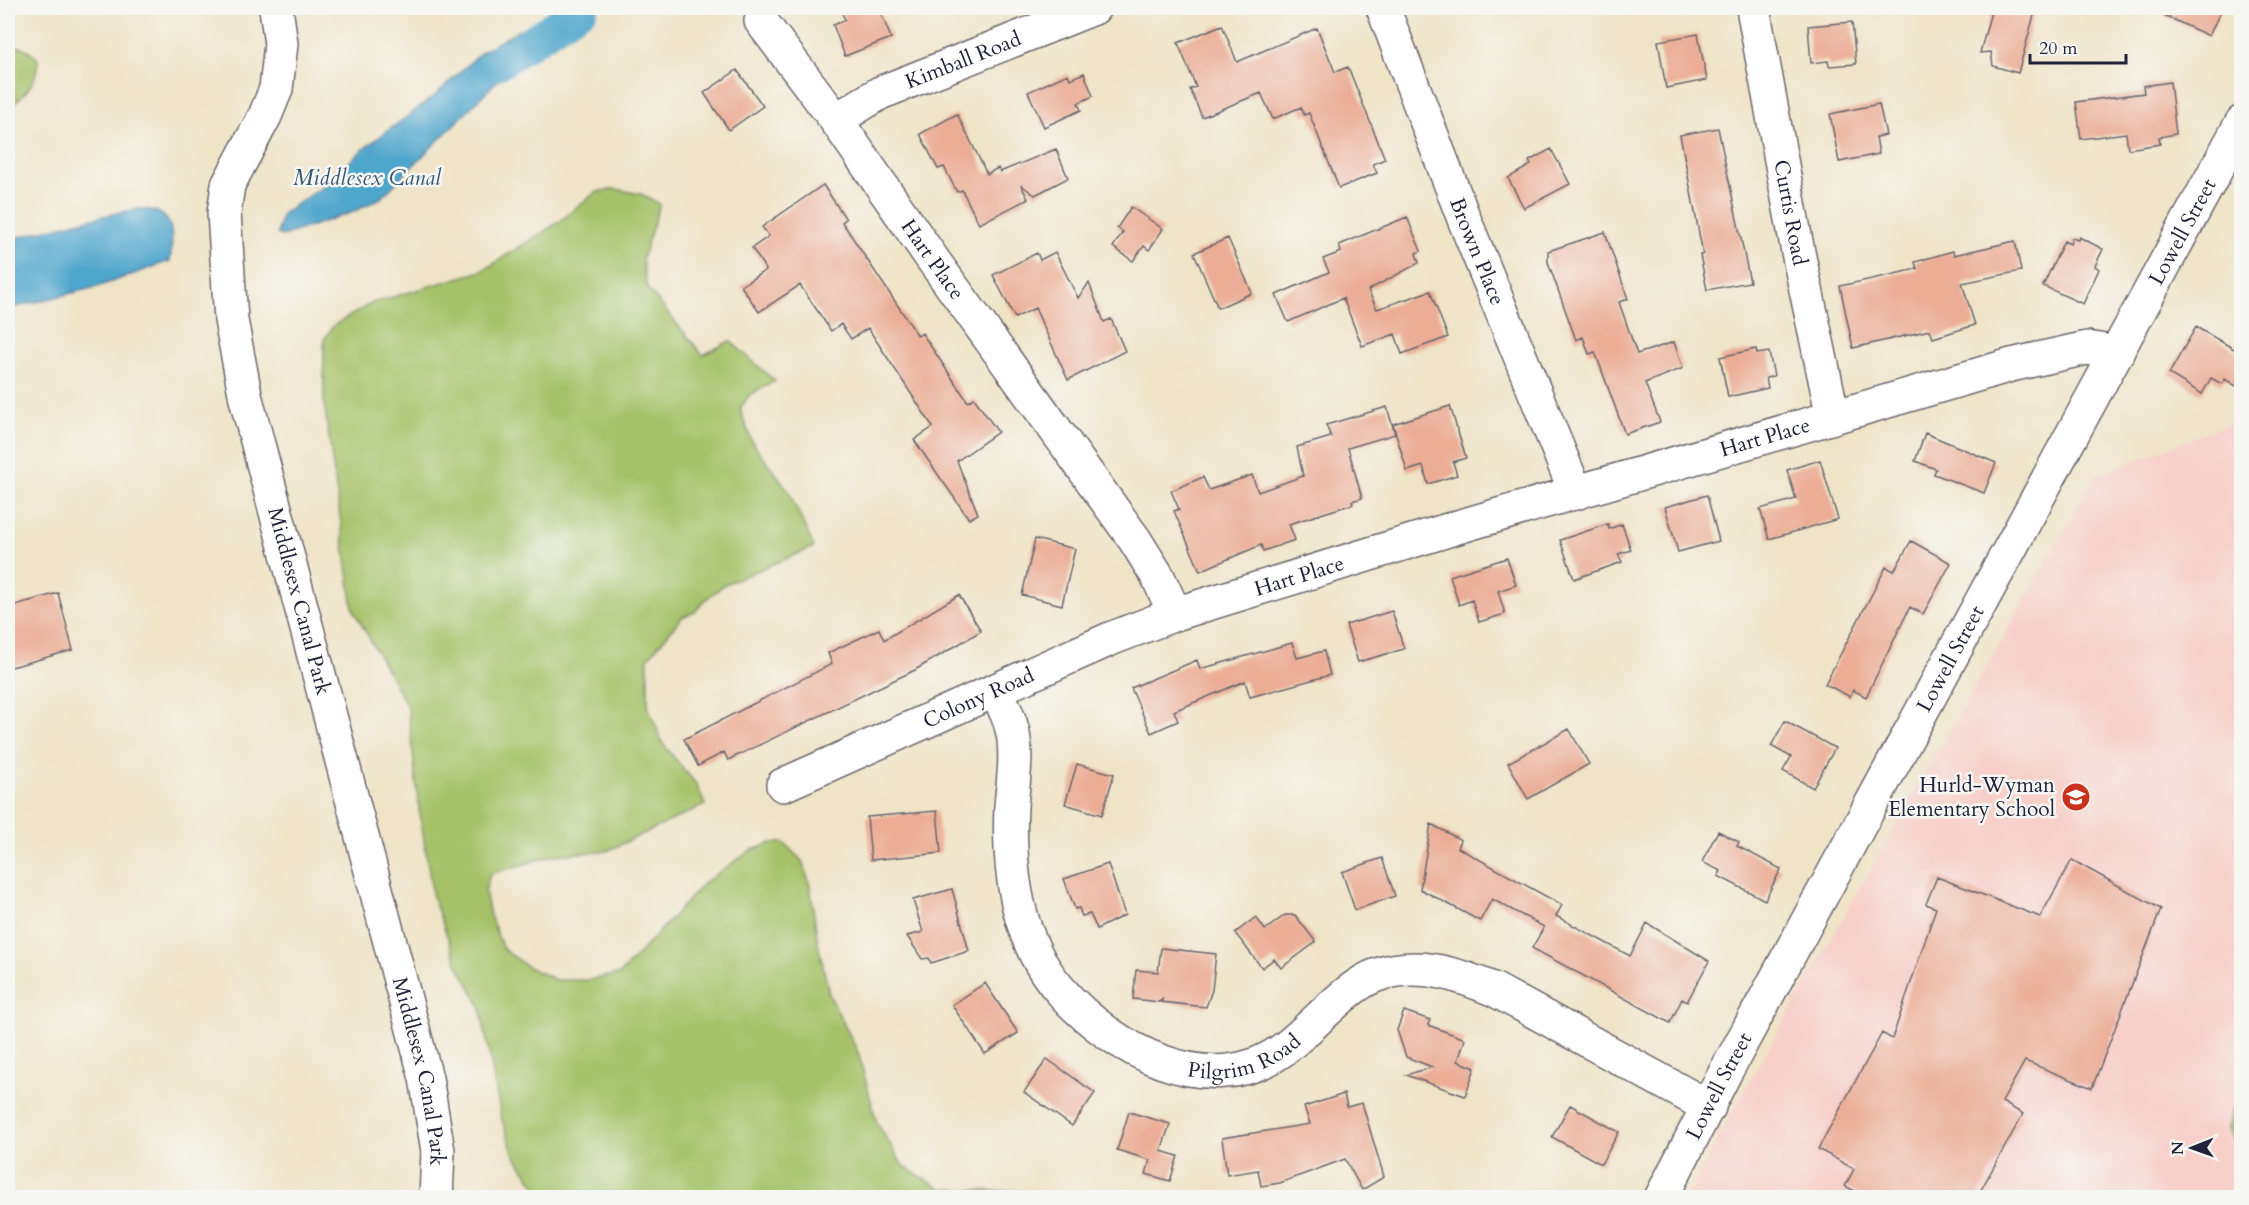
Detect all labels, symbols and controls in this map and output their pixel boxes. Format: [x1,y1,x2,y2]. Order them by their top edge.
street label: Kimball Road [901,24,1025,96]
scale bar [2030,27,2126,65]
text: 20 m [2039,36,2078,61]
street label: Curtis Road [1767,157,1815,268]
water label: Middlesex Canal [293,163,442,193]
street label: Lowell Street [2142,173,2223,290]
street label: Brown Place [1443,193,1512,309]
street label: Hart Place [894,213,972,306]
street label: Hart Place [1716,410,1813,464]
street label: Middlesex Canal Park [261,504,339,699]
street label: Hart Place [1251,548,1348,603]
street label: Lowell Street [1909,600,1991,717]
street label: Colony Road [918,660,1039,735]
place label: Hurld-Wyman Elementary School [1888,771,2055,824]
school or university icon: Hurld-Wyman Elementary School [2060,781,2092,813]
street label: Middlesex Canal Park [385,974,453,1168]
street label: Pilgrim Road [1186,1027,1307,1086]
street label: Lowell Street [1679,1027,1759,1145]
north arrow [2162,1118,2222,1178]
text: N [2167,1141,2189,1155]

